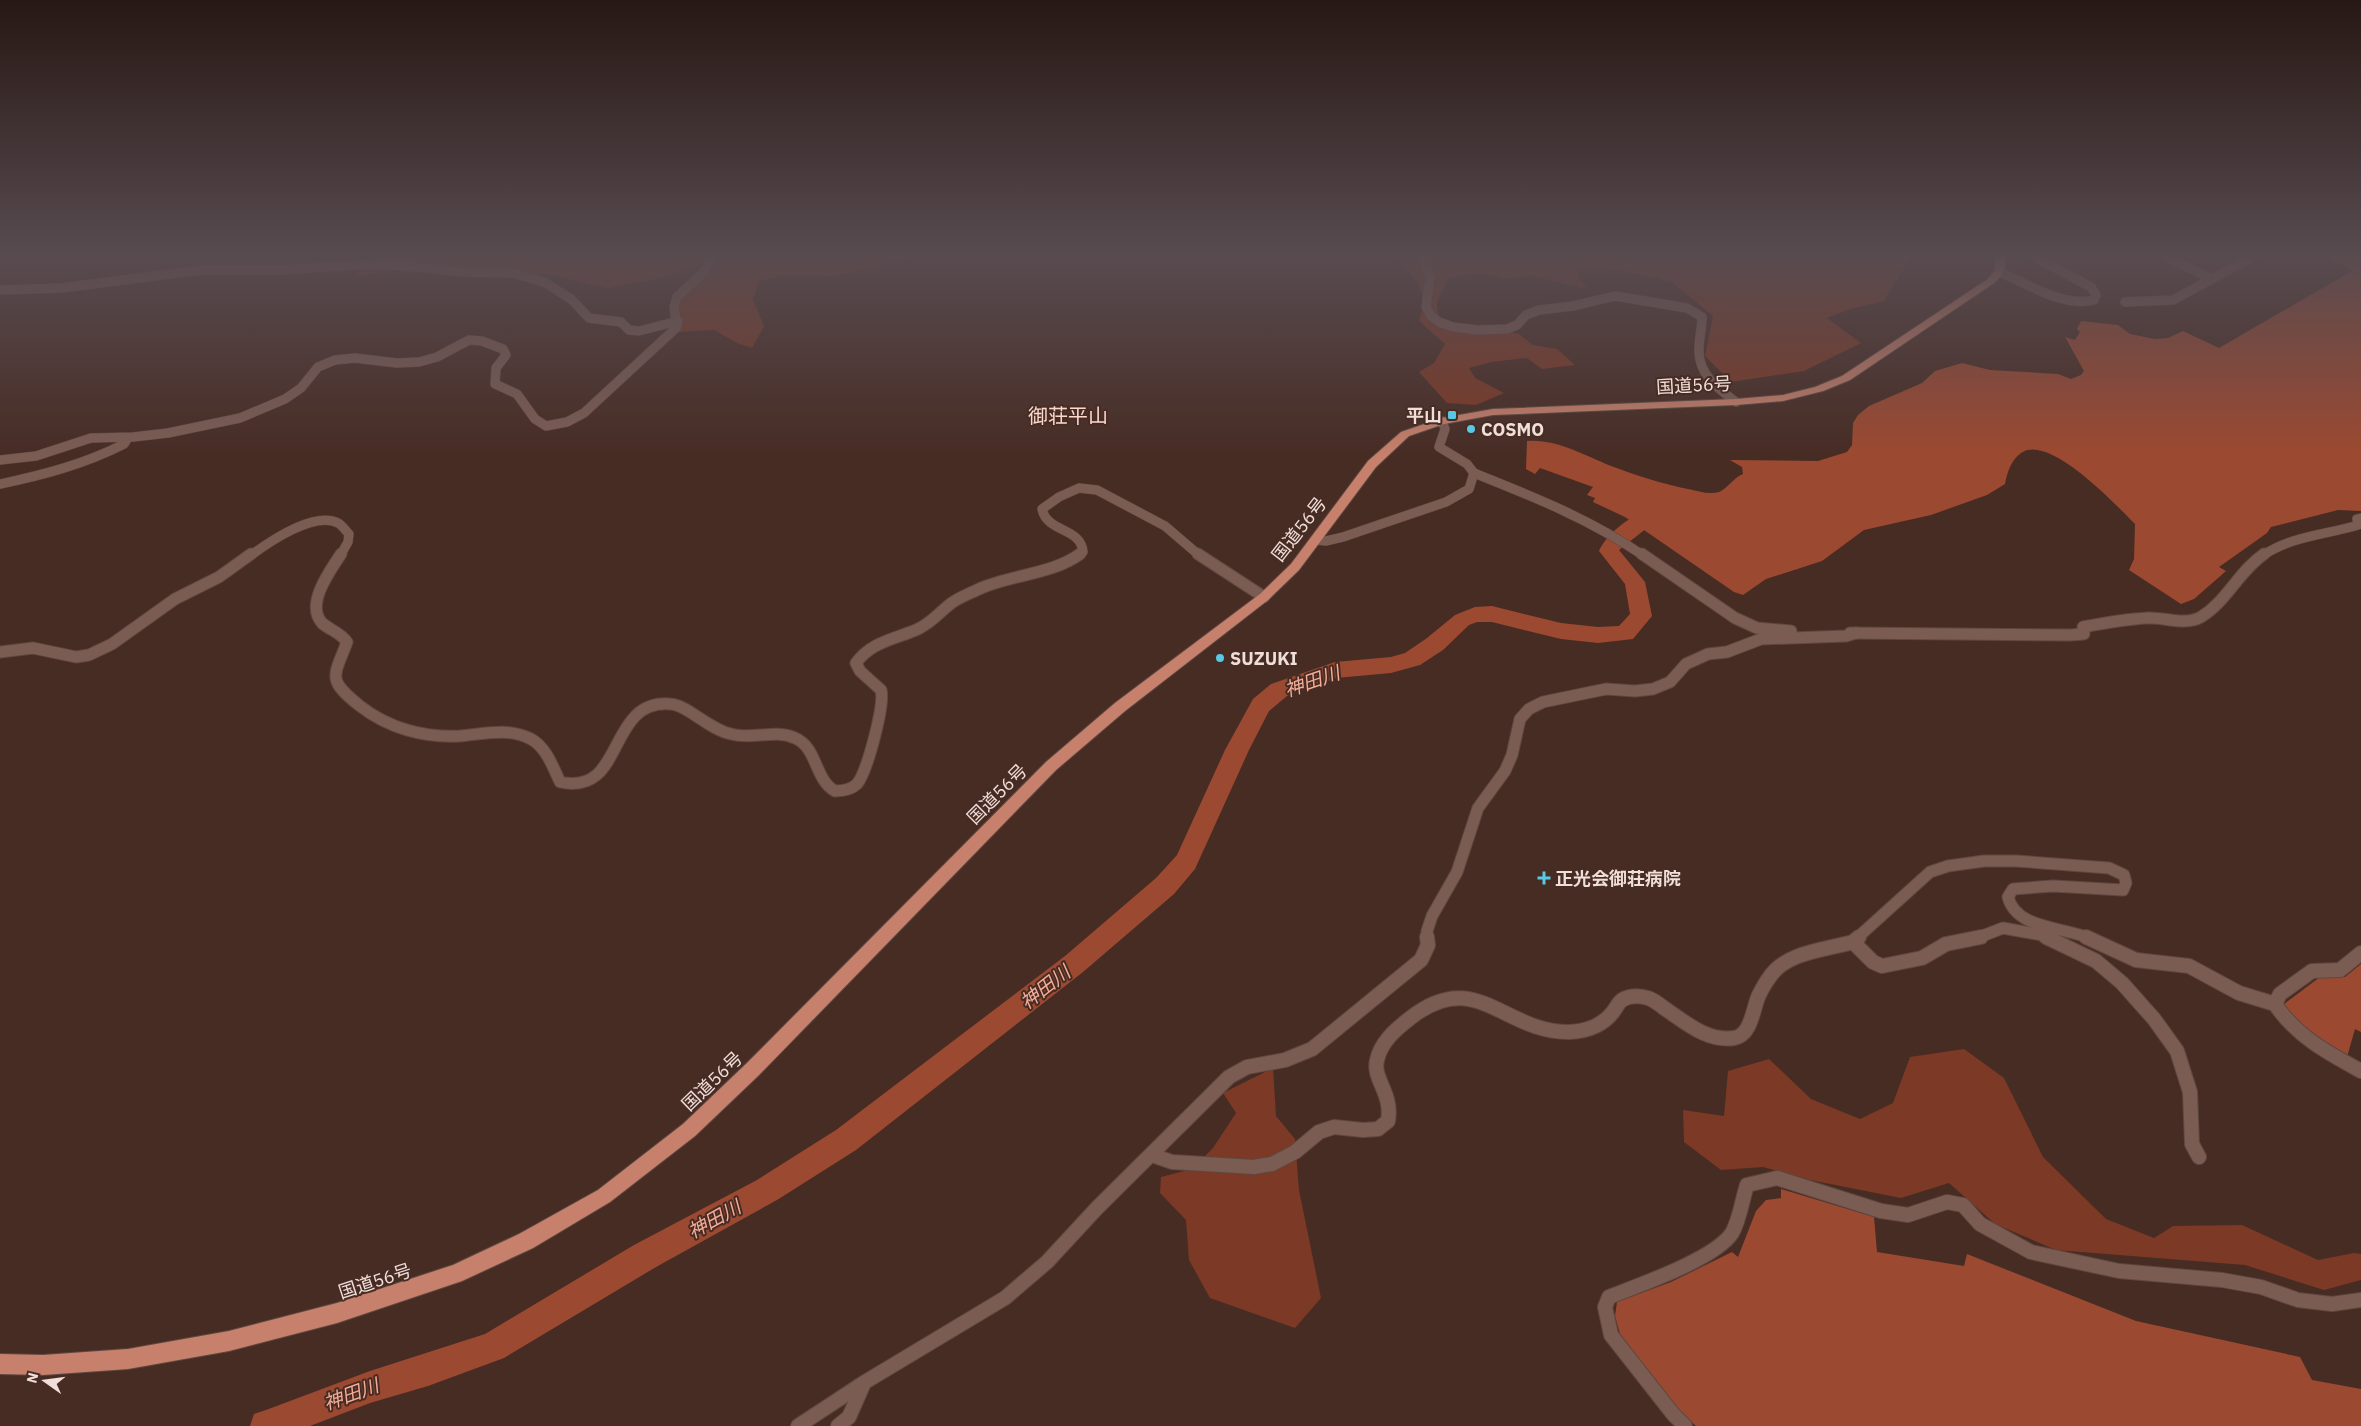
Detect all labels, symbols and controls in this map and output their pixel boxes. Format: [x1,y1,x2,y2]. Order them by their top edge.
street label: 国道56号 [1656,372,1732,398]
district label: 御荘平山 [1028,402,1108,429]
place label: 平山 [1406,404,1442,427]
marker: 平山 [1446,409,1458,421]
place label: COSMO [1481,418,1544,441]
marker: COSMO [1465,423,1477,435]
street label: 国道56号 [1267,492,1331,566]
place label: SUZUKI [1230,647,1297,670]
marker: SUZUKI [1214,652,1226,664]
water label: 神田川 [1281,660,1345,702]
street label: 国道56号 [962,759,1032,829]
place label: 正光会御荘病院 [1555,867,1681,890]
marker: 正光会御荘病院 [1537,871,1551,885]
water label: 神田川 [1015,959,1076,1014]
street label: 国道56号 [677,1046,747,1116]
water label: 神田川 [683,1194,746,1243]
street label: 国道56号 [335,1258,415,1304]
north arrow [20,1356,70,1406]
text: N [22,1371,42,1385]
water label: 神田川 [320,1372,384,1415]

